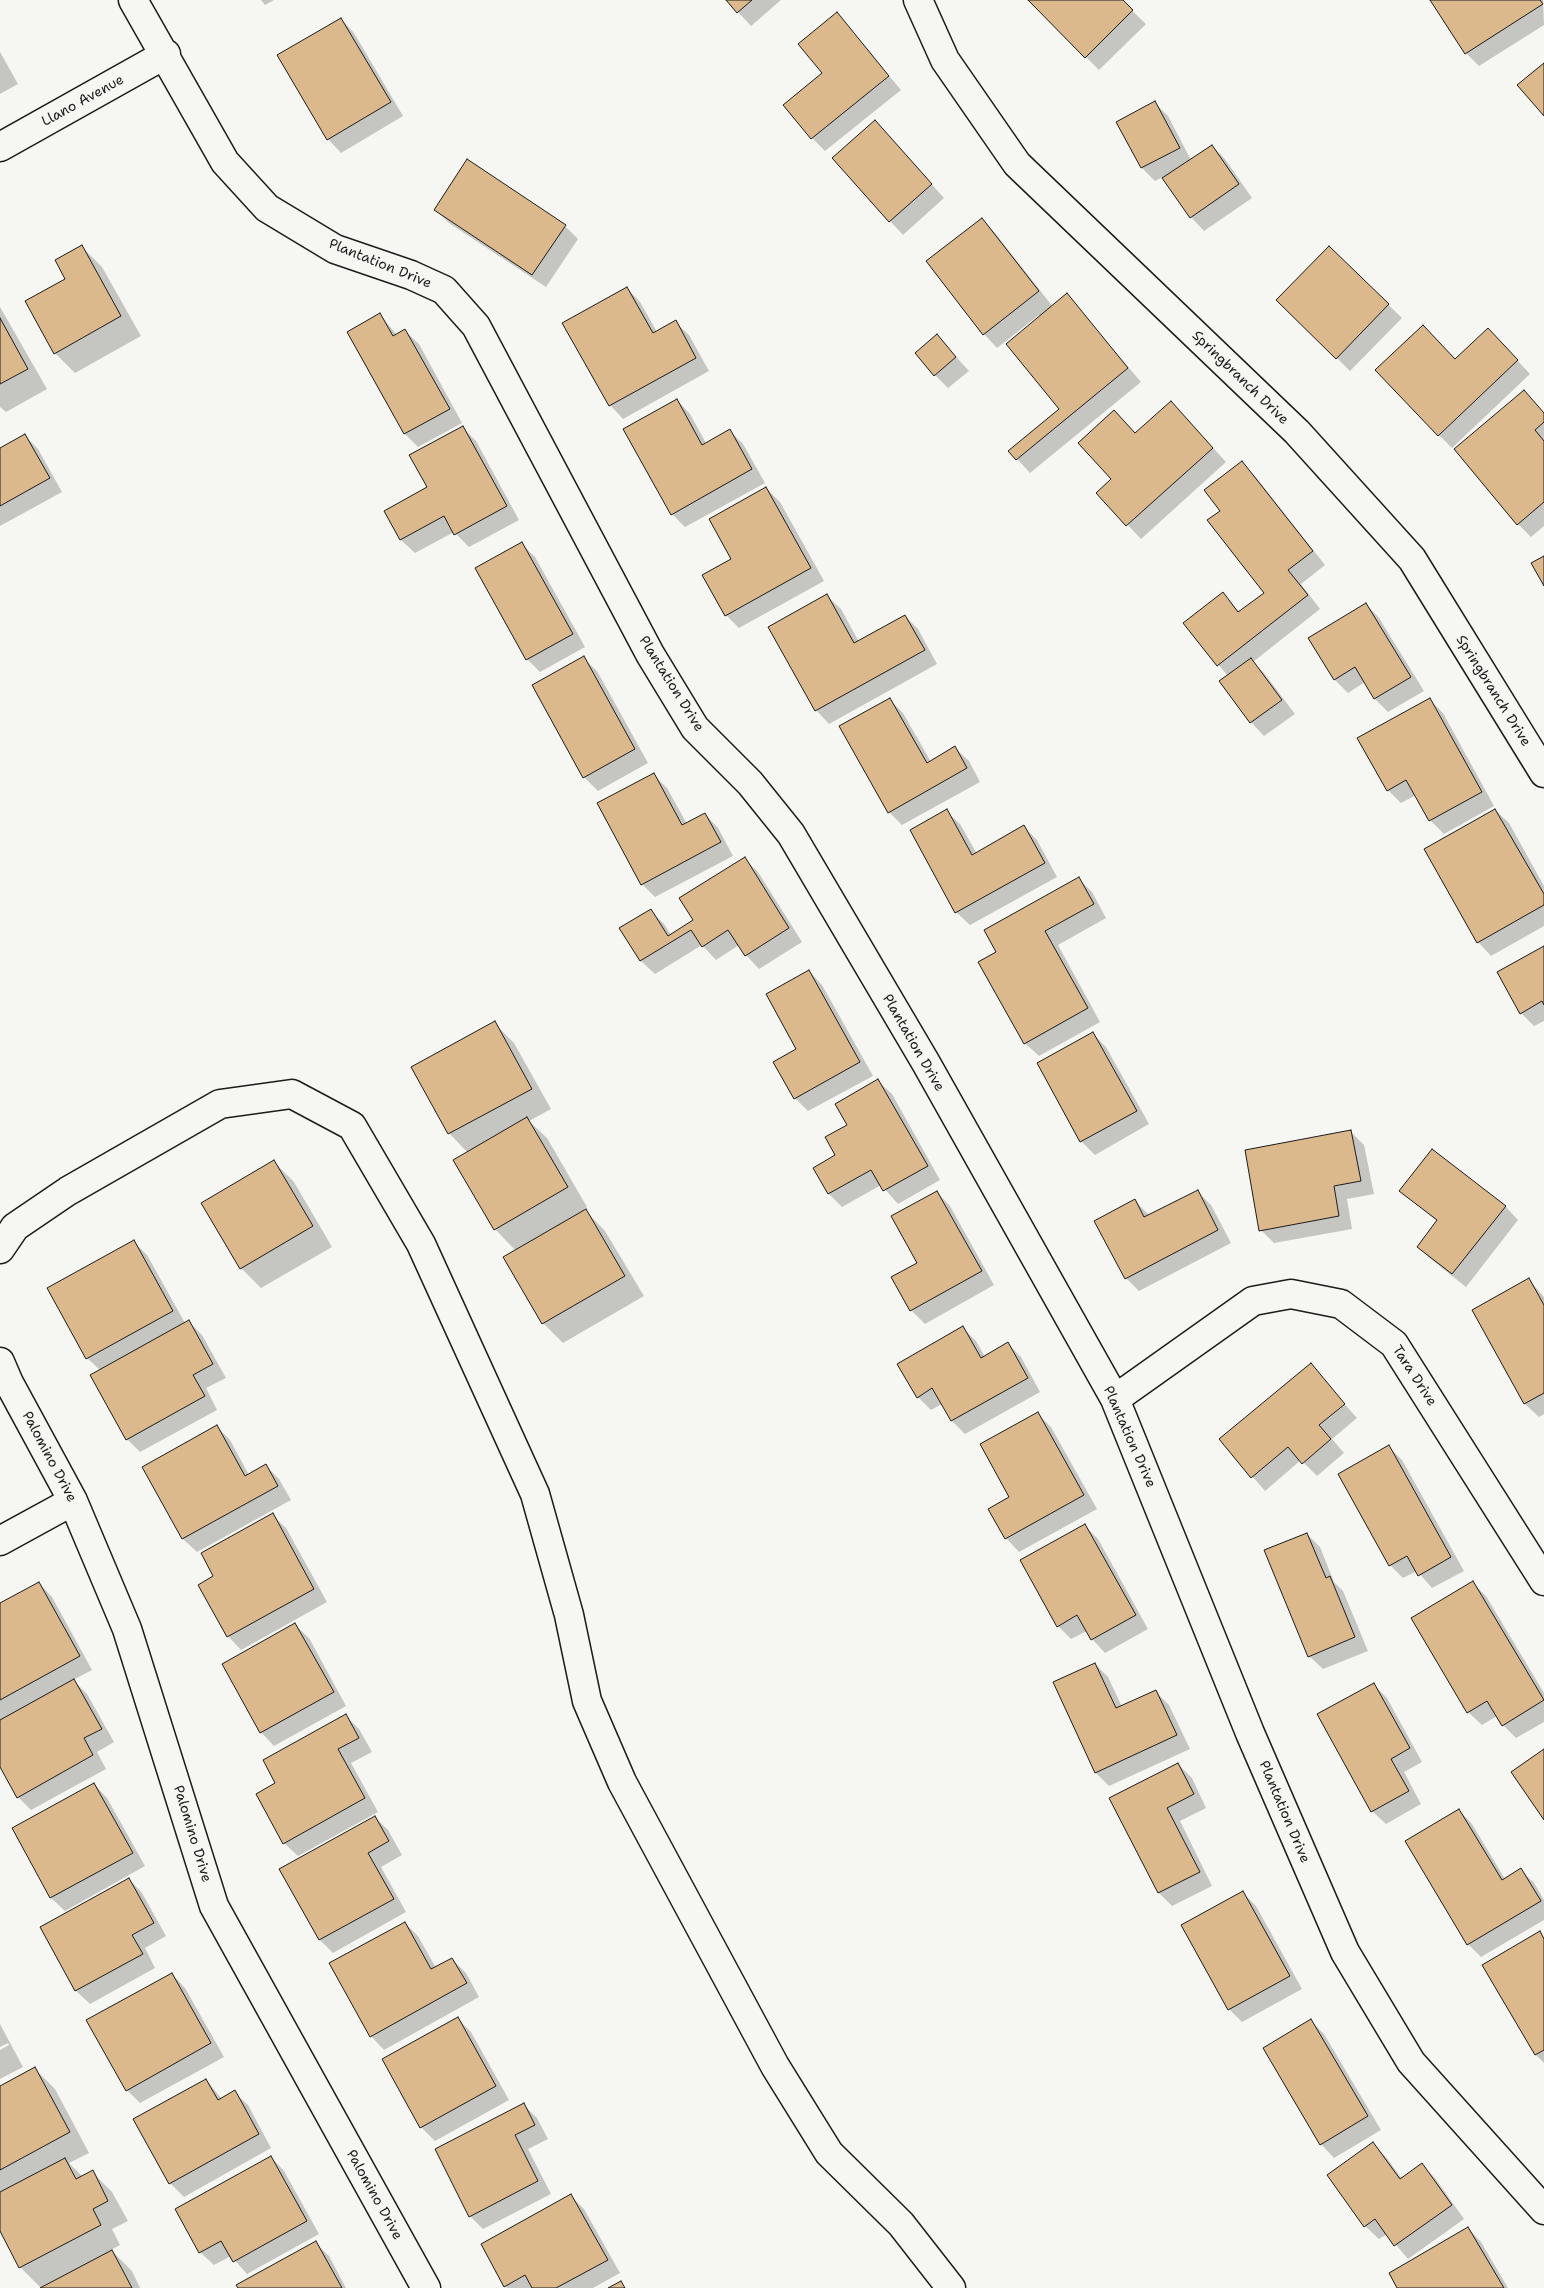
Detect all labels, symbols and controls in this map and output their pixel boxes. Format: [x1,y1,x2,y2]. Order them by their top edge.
street label: Llano Avenue [39,72,127,130]
street label: Plantation Drive [326,236,434,292]
street label: Springbranch Drive [1188,328,1292,428]
street label: Springbranch Drive [1452,632,1534,750]
street label: Plantation Drive [635,633,707,735]
street label: Plantation Drive [878,991,948,1095]
street label: Tara Drive [1388,1343,1440,1409]
street label: Plantation Drive [1099,1384,1159,1490]
street label: Palomino Drive [18,1409,80,1505]
street label: Plantation Drive [1255,1758,1313,1866]
street label: Palomino Drive [169,1784,215,1884]
street label: Palomino Drive [342,2147,406,2243]

